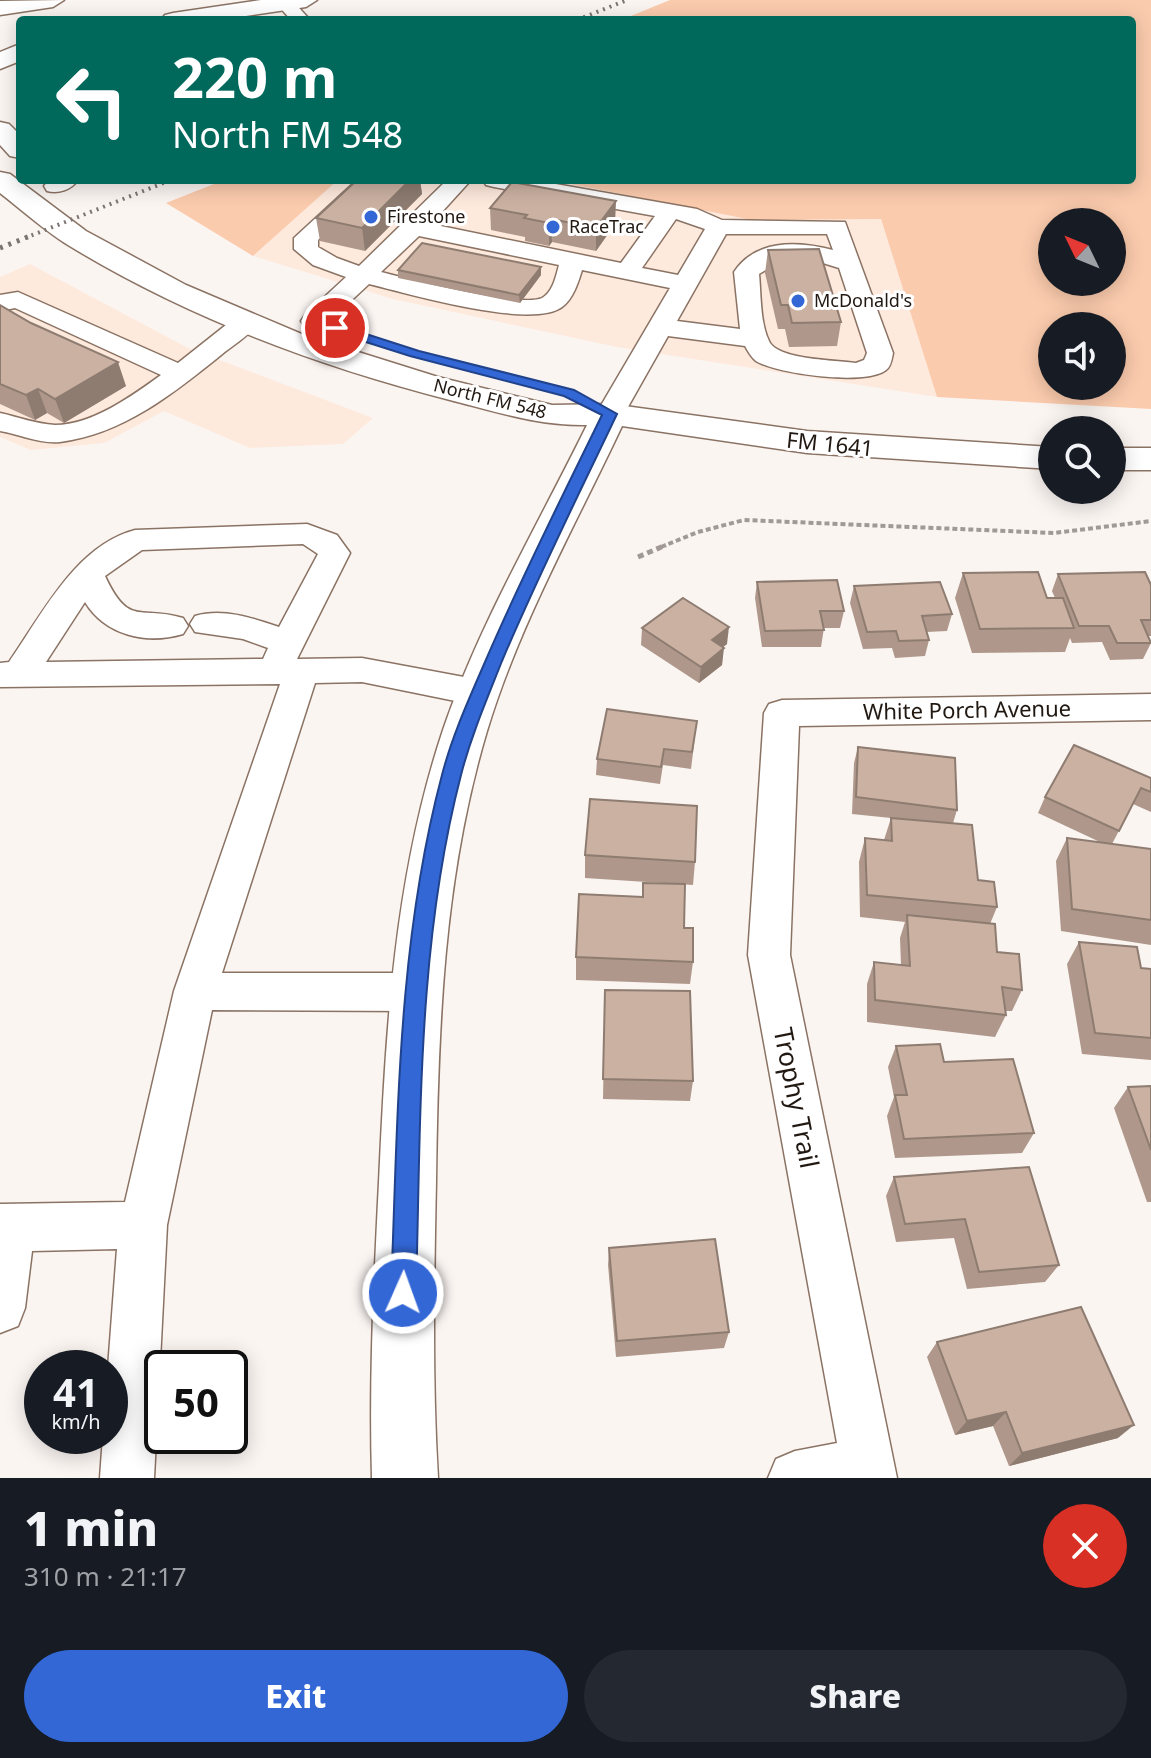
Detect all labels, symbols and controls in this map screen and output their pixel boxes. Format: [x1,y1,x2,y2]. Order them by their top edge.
text: 220 m [172,38,337,114]
icon: left [40,48,144,152]
text: North FM 548 [172,110,403,159]
place label: Firestone [387,204,466,228]
marker: Firestone [362,208,380,226]
north arrow [1038,208,1126,296]
map controls [1038,208,1126,504]
place label: RaceTrac [569,214,644,238]
marker: RaceTrac [544,218,562,236]
place label: McDonald's [814,288,912,312]
marker: McDonald's [789,292,807,310]
pin [301,294,369,362]
icon: arrive [313,306,357,350]
button: sound [1038,312,1126,400]
street label: North FM 548 [431,372,549,424]
button: search [1038,416,1126,504]
street label: FM 1641 [785,424,875,462]
street label: White Porch Avenue [863,692,1071,726]
street label: Trophy Trail [766,1024,828,1171]
position arrow [361,1251,445,1335]
speed limit sign: 50 [144,1350,248,1454]
text: 41 [53,1364,99,1419]
text: km/h [51,1408,101,1435]
text: 1 min [24,1495,158,1560]
button: close [1043,1504,1127,1588]
text: 310 m · 21:17 [24,1558,187,1594]
button: Exit [24,1650,568,1742]
button: Share [584,1650,1127,1742]

